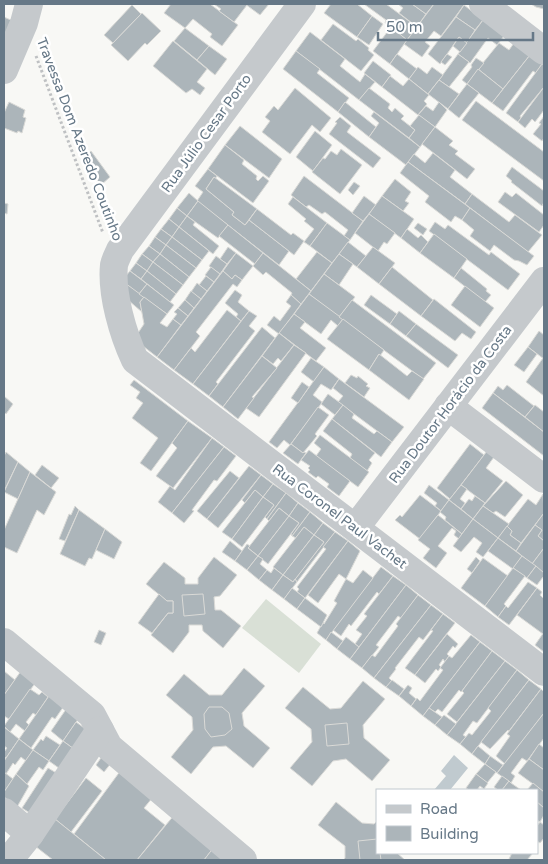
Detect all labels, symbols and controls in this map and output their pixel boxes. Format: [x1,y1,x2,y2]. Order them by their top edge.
scale bar [378,10,533,42]
text: 50 m [386,18,423,36]
street label: Travessa Dom Azeredo Coutinho [33,35,126,243]
street label: Rua Júlio Cesar Porto [158,71,255,196]
street label: Rua Doutor Horácio da Costa [385,322,515,487]
street label: Rua Coronel Paul Vachet [269,460,411,573]
legend [376,789,538,854]
text: Road [420,800,458,818]
text: Building [420,825,479,843]

